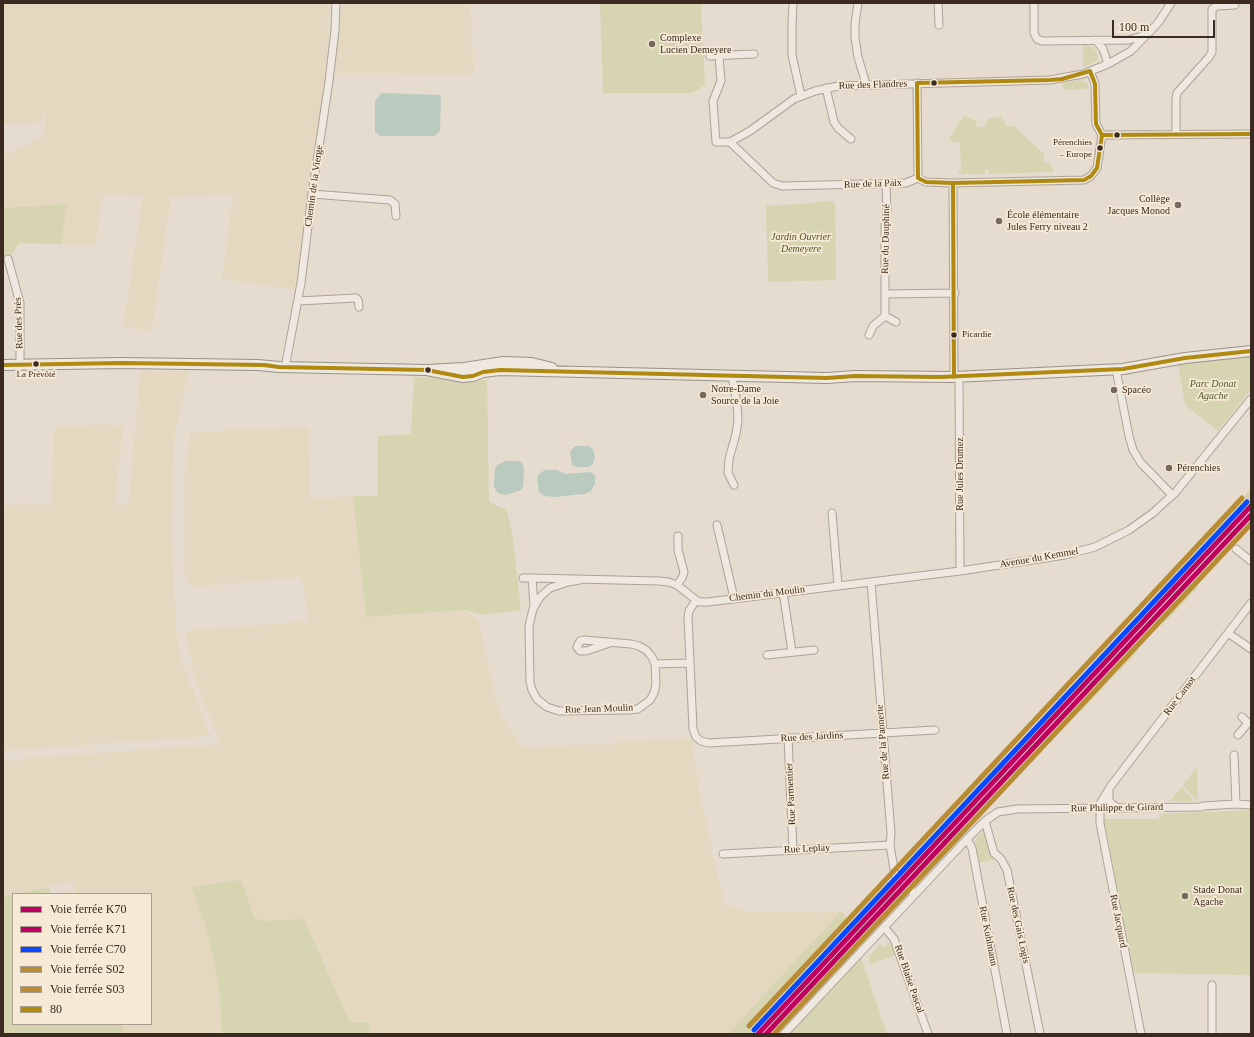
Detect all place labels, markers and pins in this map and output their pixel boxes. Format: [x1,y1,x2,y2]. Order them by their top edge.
place label: Complexe Lucien Demeyere [660,32,731,56]
marker: Complexe Lucien Demeyere [647,39,657,49]
unlabelled marker [929,78,939,88]
unlabelled marker [1112,130,1122,140]
place label: Pérenchies – Europe [1053,138,1092,159]
marker: Pérenchies – Europe [1095,143,1105,153]
place label: Collège Jacques Monod [1108,193,1170,216]
marker: Collège Jacques Monod [1173,200,1183,210]
place label: École élémentaire Jules Ferry niveau 2 [1007,209,1088,232]
marker: École élémentaire Jules Ferry niveau 2 [994,216,1004,226]
marker: Picardie [949,330,959,340]
place label: Picardie [962,330,991,340]
marker: La Prévôté [31,359,41,369]
unlabelled marker [423,365,433,375]
place label: La Prévôté [16,370,56,380]
place label: Notre-Dame Source de la Joie [711,383,779,406]
place label: Spacéo [1122,384,1151,396]
marker: Spacéo [1109,385,1119,395]
marker: Notre-Dame Source de la Joie [698,390,708,400]
place label: Pérenchies [1177,462,1220,474]
marker: Pérenchies [1164,463,1174,473]
place label: Stade Donat Agache [1193,884,1242,908]
marker: Stade Donat Agache [1180,891,1190,901]

